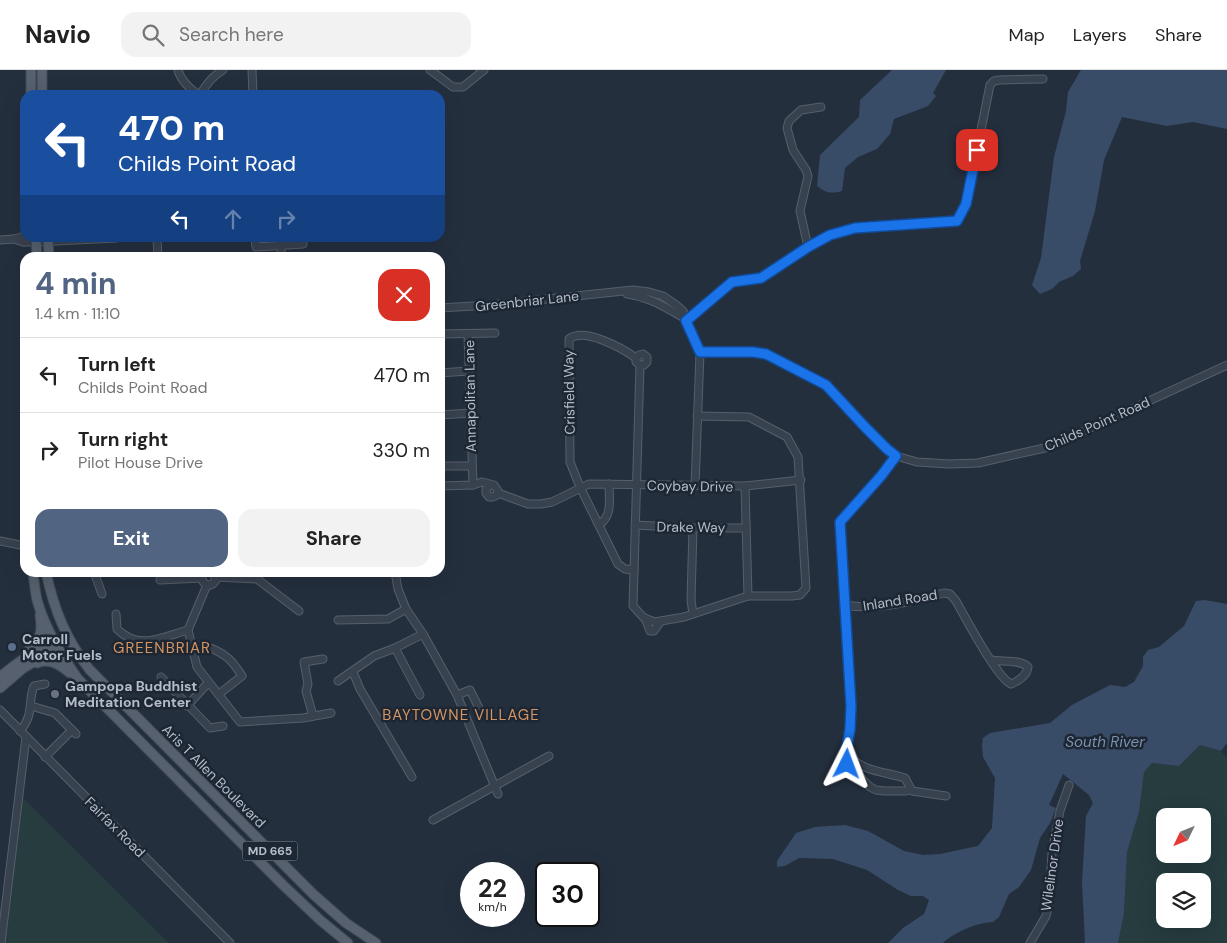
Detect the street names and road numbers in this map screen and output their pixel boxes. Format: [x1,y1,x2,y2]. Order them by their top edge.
street label: Greenbriar Lane [474,287,580,315]
street label: Annapolitan Lane [460,340,480,452]
street label: Crisfield Way [559,349,579,435]
street label: Childs Point Road [1042,393,1152,455]
street label: Coybay Drive [647,476,733,496]
street label: Drake Way [656,517,726,537]
street label: Inland Road [861,585,939,615]
street label: Aris T Allen Boulevard [158,720,270,832]
street label: Fairfax Road [81,793,149,861]
street label: Wilelinor Drive [1037,818,1067,912]
road number: MD 665 [242,841,298,860]

